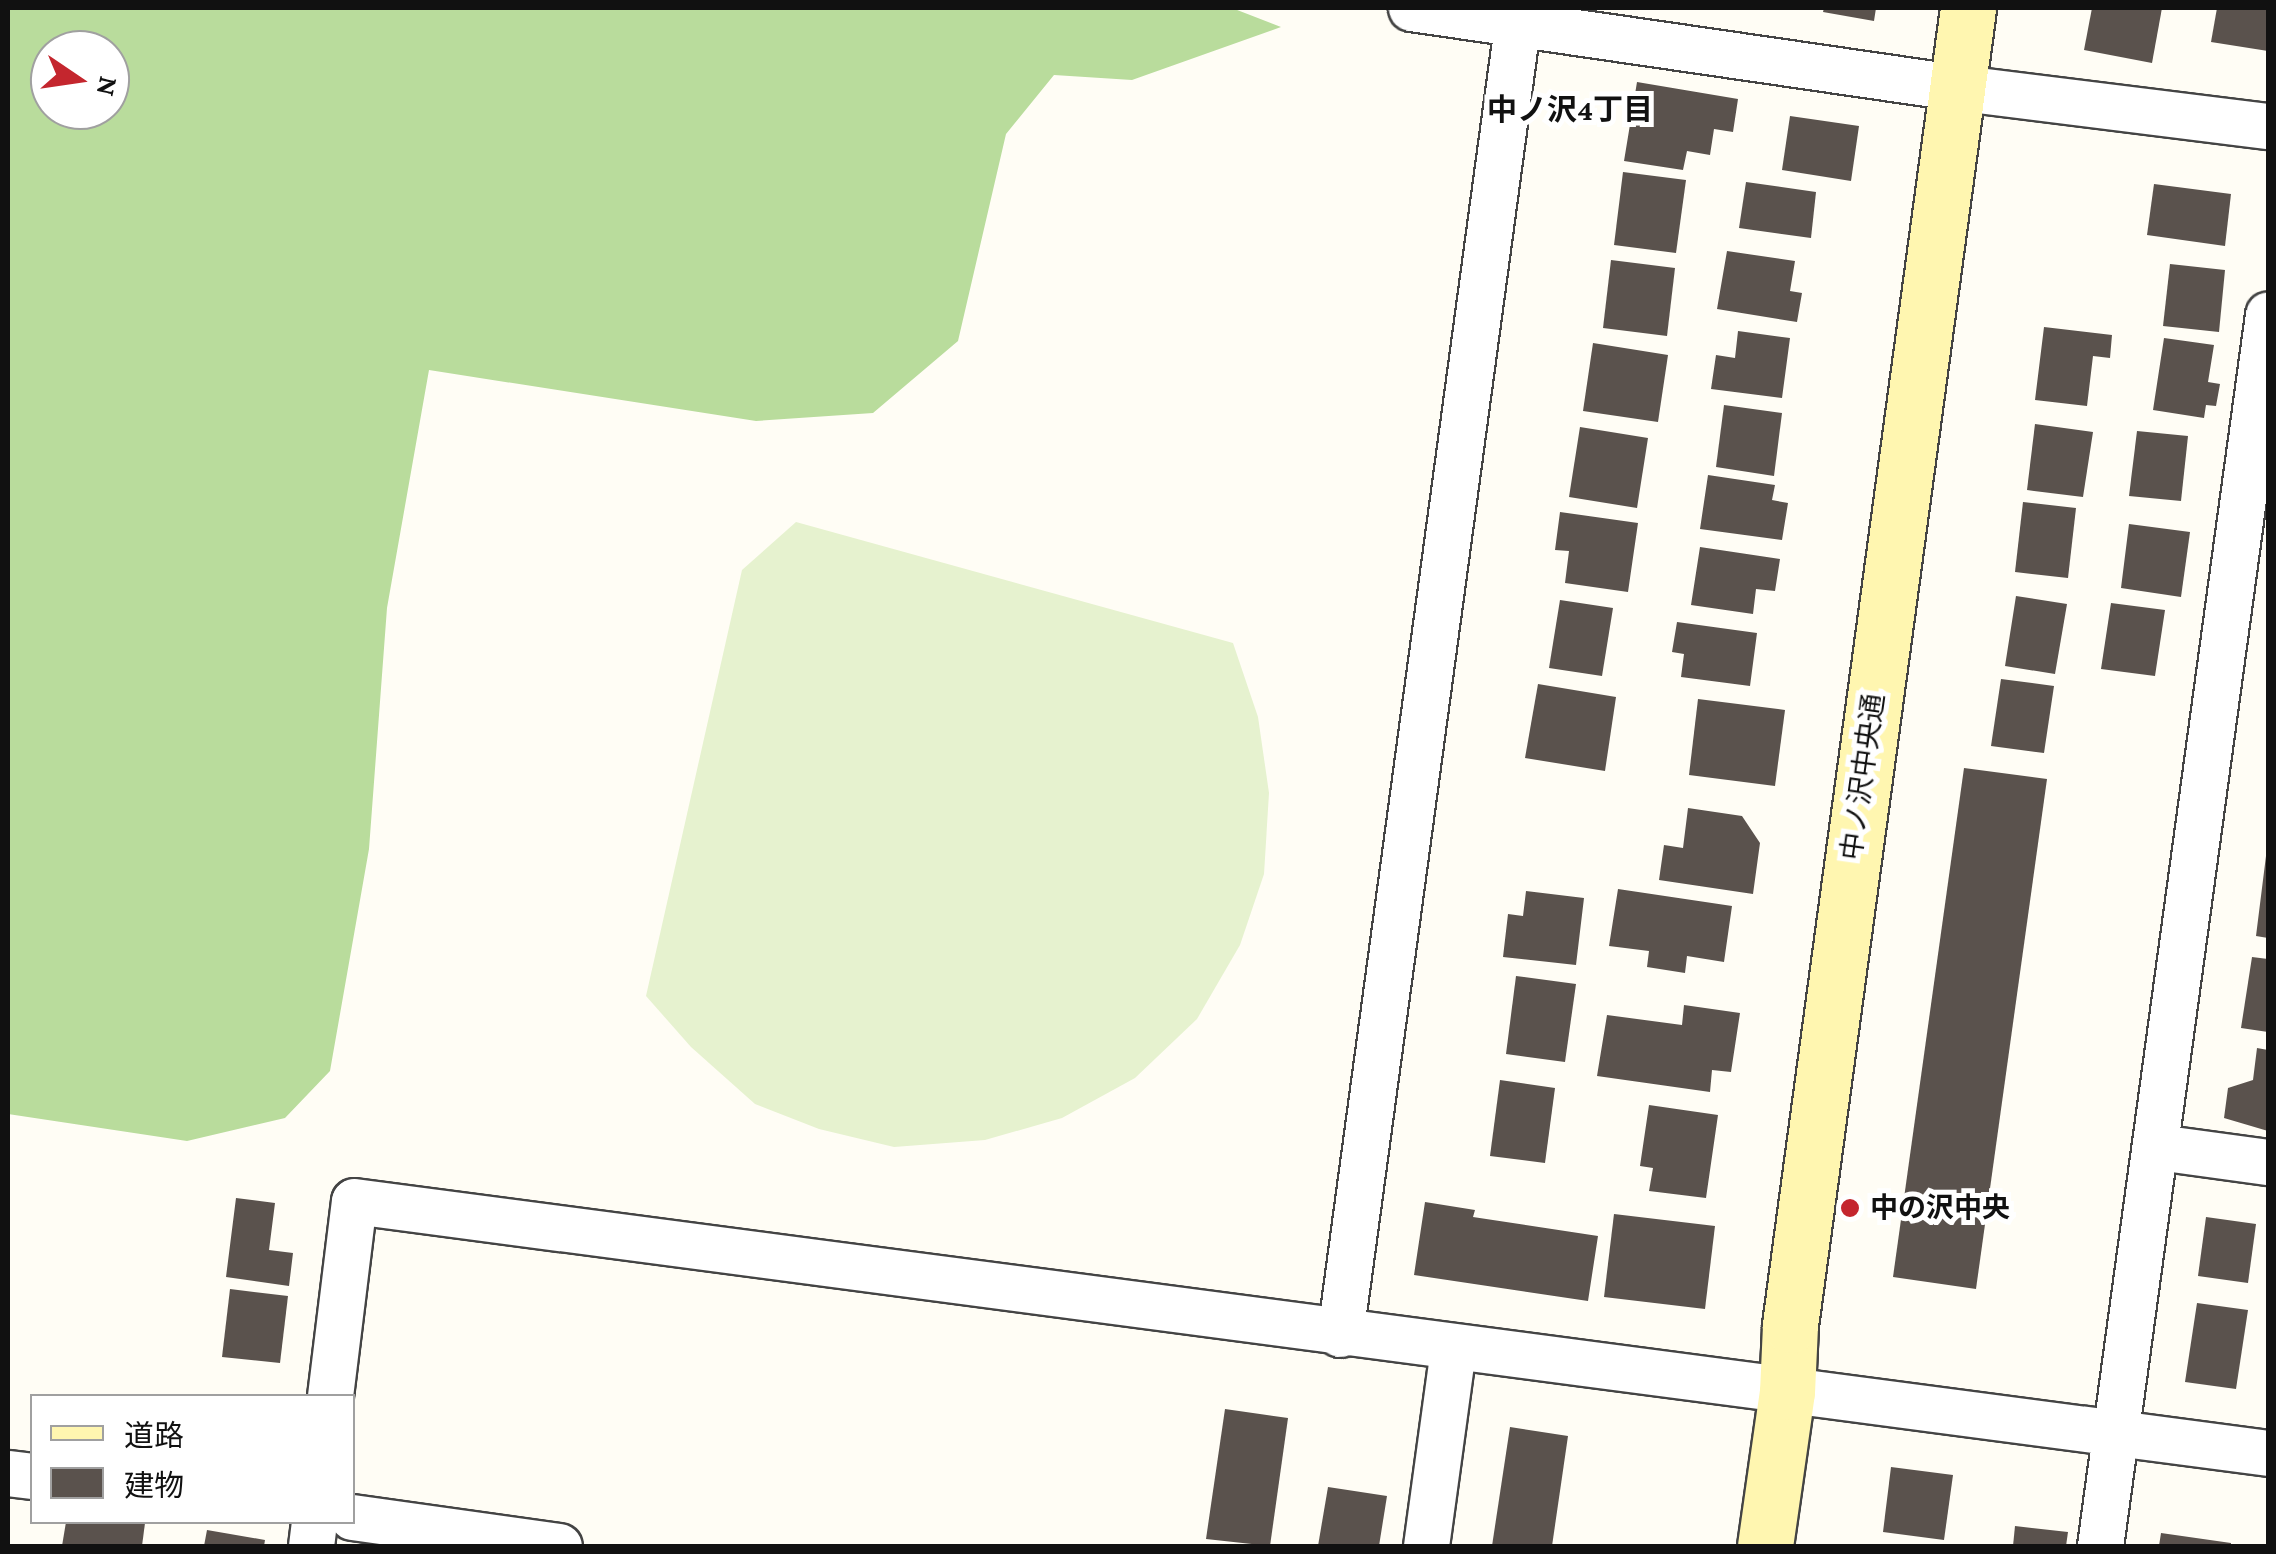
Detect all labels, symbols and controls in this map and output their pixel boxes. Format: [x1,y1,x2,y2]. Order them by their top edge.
north arrow [30,30,130,130]
text: N [91,74,125,99]
district label: 中ノ沢4丁目 [1487,92,1653,128]
street label: 中ノ沢中央通 [1835,691,1891,863]
place label: 中の沢中央 [1870,1191,2010,1225]
marker: 中の沢中央 [1839,1197,1861,1219]
legend [30,1394,355,1524]
text: 道路 [124,1419,184,1452]
text: 建物 [124,1469,184,1502]

